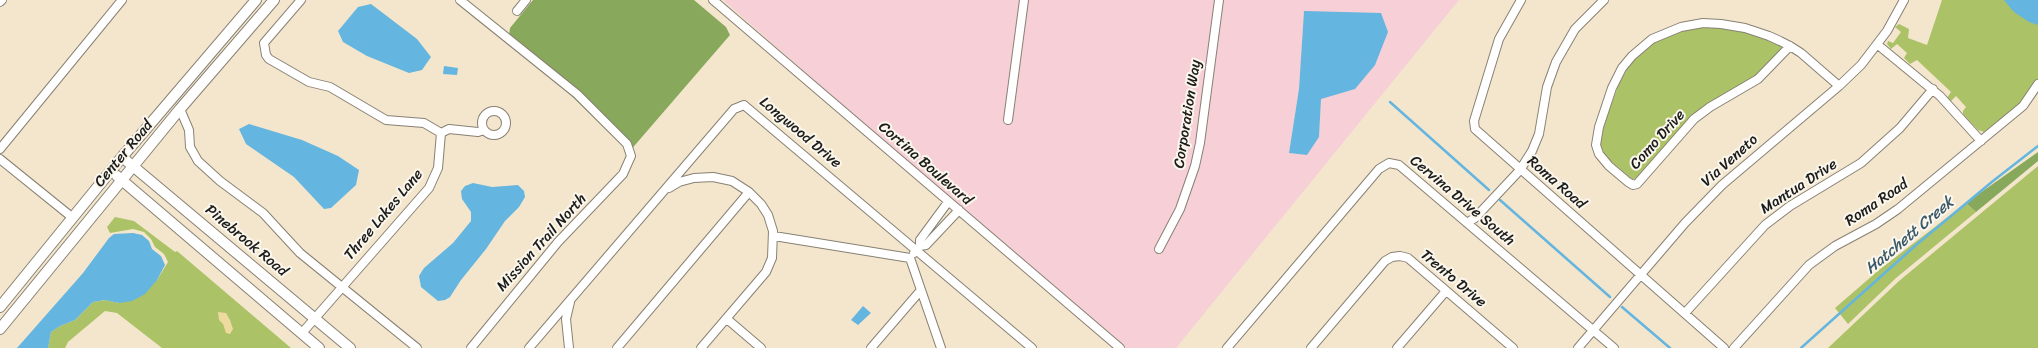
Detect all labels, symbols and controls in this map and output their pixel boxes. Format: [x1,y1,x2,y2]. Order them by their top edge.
street label: Corporation Way [1171,59,1205,169]
street label: Longwood Drive [755,94,845,172]
street label: Como Drive [1627,106,1689,174]
street label: Center Road [91,117,157,191]
street label: Cortina Boulevard [874,118,976,210]
street label: Via Veneto [1698,131,1762,191]
street label: Cervina Drive South [1406,152,1518,250]
street label: Roma Road [1523,153,1589,213]
street label: Mantua Drive [1757,156,1841,218]
street label: Three Lakes Lane [341,166,427,264]
street label: Roma Road [1842,175,1912,231]
street label: Mission Trail North [493,190,591,296]
water label: Hatchett Creek [1862,193,1958,279]
street label: Pinebrook Road [201,201,291,281]
street label: Trento Drive [1416,246,1490,312]

